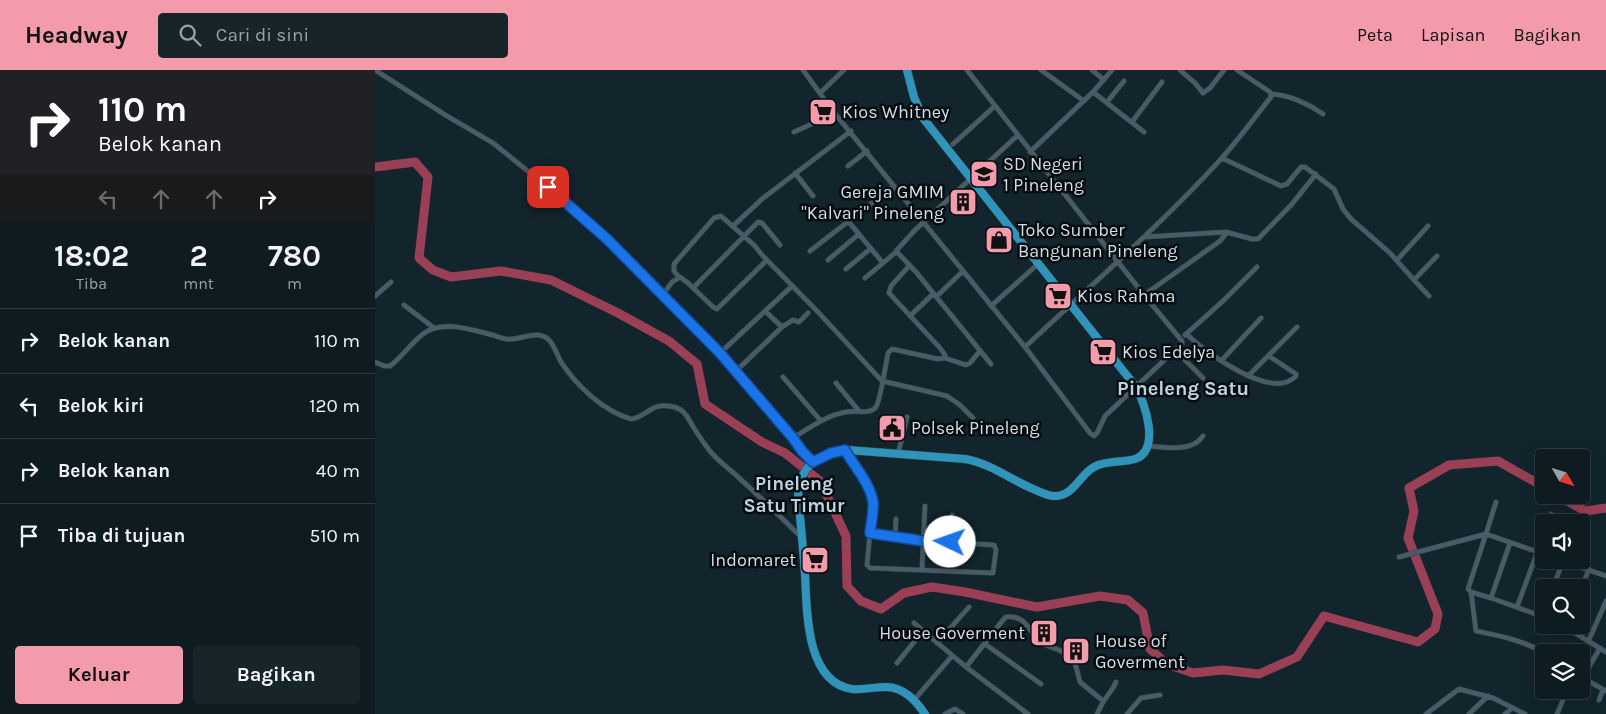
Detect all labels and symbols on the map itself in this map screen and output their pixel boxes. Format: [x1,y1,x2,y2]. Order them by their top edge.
supermarket icon: Kios Whitney [808,97,838,127]
place label: Kios Whitney [842,101,950,123]
place label: SD Negeri 1 Pineleng [1003,153,1084,196]
school or university icon: SD Negeri 1 Pineleng [969,159,999,189]
pin [527,166,569,208]
place label: Gereja GMIM "Kalvari" Pineleng [801,181,944,224]
building icon: Gereja GMIM "Kalvari" Pineleng [948,187,978,217]
place label: Toko Sumber Bangunan Pineleng [1018,219,1178,262]
shop icon: Toko Sumber Bangunan Pineleng [984,225,1014,255]
supermarket icon: Kios Rahma [1043,281,1073,311]
place label: Kios Rahma [1077,285,1175,307]
supermarket icon: Kios Edelya [1088,337,1118,367]
place label: Kios Edelya [1122,341,1215,363]
district label: Pineleng Satu [1117,377,1249,400]
public building icon: Polsek Pineleng [877,413,907,443]
place label: Polsek Pineleng [911,417,1040,439]
north arrow [1535,449,1590,504]
district label: Pineleng Satu Timur [743,473,845,517]
position arrow [923,515,975,567]
supermarket icon: Indomaret [800,545,830,575]
place label: Indomaret [710,549,796,571]
building icon: House Goverment [1029,618,1059,648]
place label: House Goverment [879,622,1025,644]
place label: House of Goverment [1095,630,1185,673]
building icon: House of Goverment [1061,636,1091,666]

